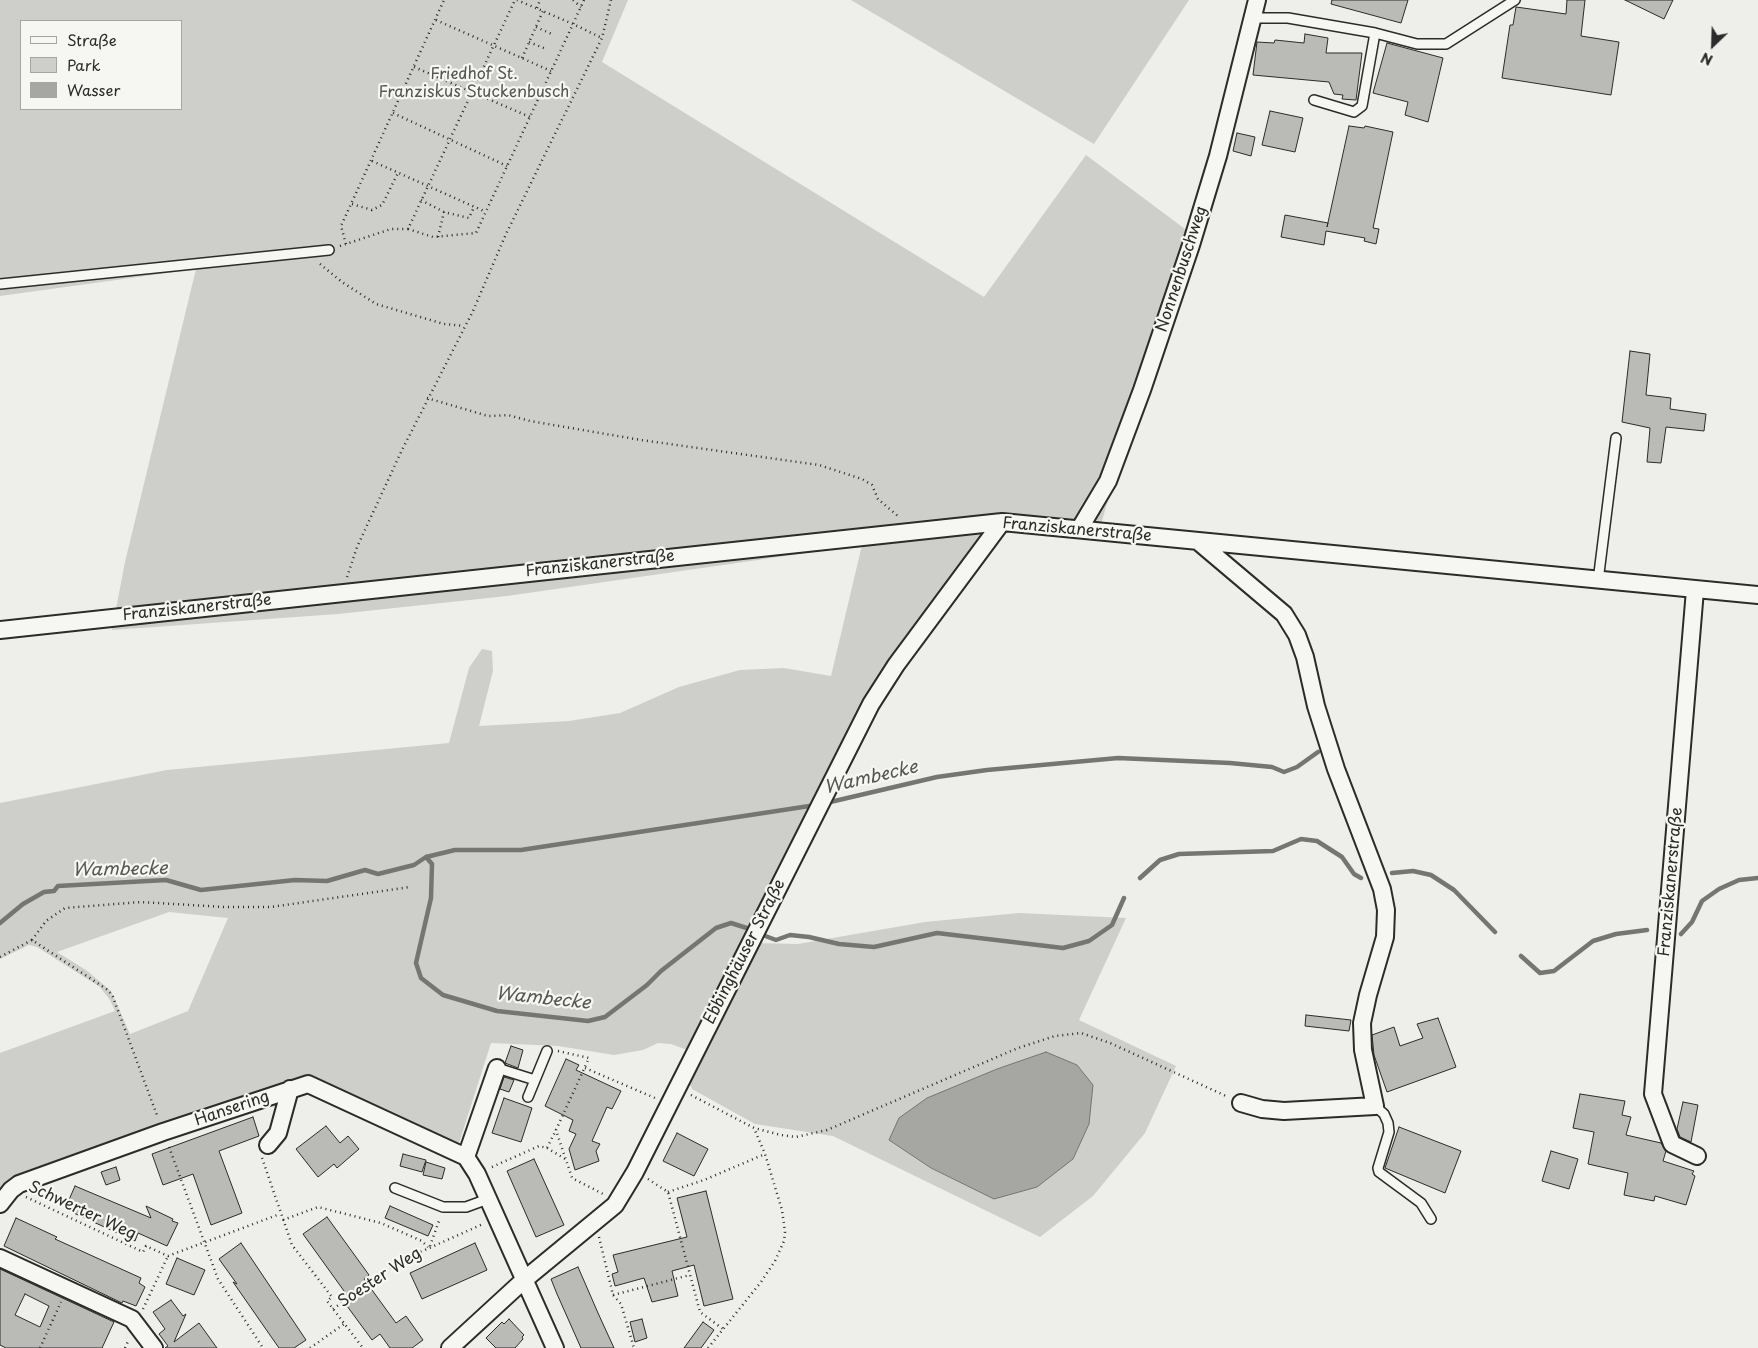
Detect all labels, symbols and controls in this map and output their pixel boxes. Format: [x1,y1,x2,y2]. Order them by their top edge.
legend [20,20,182,110]
north arrow [1688,20,1738,70]
text: Straße [67,28,117,51]
text: N [1697,47,1716,71]
text: Park [67,53,101,76]
park label: Friedhof St. Franziskus Stuckenbusch [379,65,569,103]
text: Wasser [67,78,120,101]
street label: Nonnenbuschweg [1153,204,1211,334]
street label: Franziskanerstraße [1002,514,1152,546]
street label: Franziskanerstraße [524,547,676,581]
street label: Franziskanerstraße [121,591,273,625]
water label: Wambecke [822,757,920,799]
street label: Franziskanerstraße [1655,807,1687,957]
water label: Wambecke [72,858,168,882]
street label: Ebbinghäuser Straße [700,876,790,1028]
water label: Wambecke [495,983,591,1015]
street label: Hansering [192,1087,272,1131]
street label: Schwerter Weg [25,1178,139,1244]
street label: Soester Weg [335,1244,425,1312]

